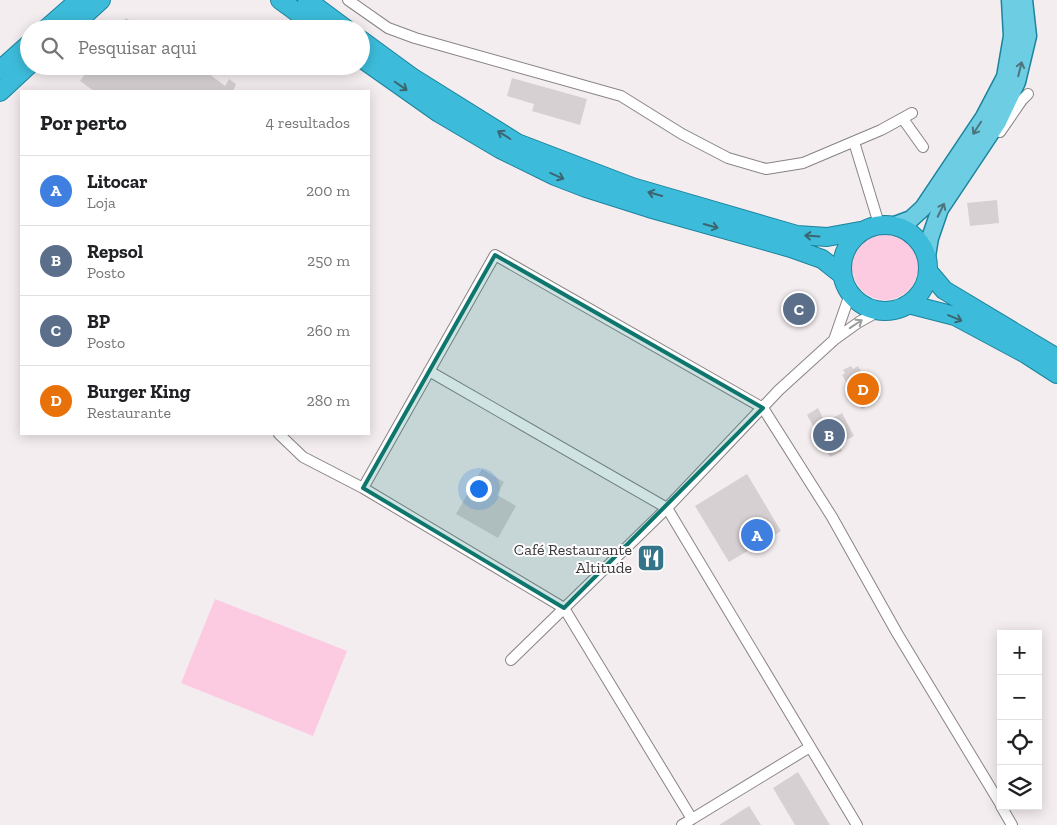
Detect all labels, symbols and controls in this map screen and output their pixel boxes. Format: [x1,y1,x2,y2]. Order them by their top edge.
search box [20,20,370,75]
icon: search [38,34,66,62]
text: Pesquisar aqui [78,36,197,59]
one-way arrow [1016,62,1025,78]
one-way arrow [394,81,408,91]
text: Por perto [40,110,127,135]
text: 4 resultados [266,113,350,132]
one-way arrow [972,121,982,135]
one-way arrow [497,130,511,141]
text: Litocar [87,170,148,193]
one-way arrow [549,172,564,182]
text: A [51,181,62,200]
text: 200 m [306,181,350,200]
one-way arrow [648,189,664,199]
text: Loja [87,193,116,212]
one-way arrow [937,203,946,218]
one-way arrow [703,221,719,231]
one-way arrow [804,231,820,240]
text: Repsol [87,240,143,263]
text: B [51,251,61,270]
text: 250 m [307,251,350,270]
text: Posto [87,263,125,282]
pin: C [783,290,815,328]
text: BP [87,310,110,333]
one-way arrow [947,313,962,323]
one-way arrow [848,319,862,329]
text: C [51,321,61,340]
text: 260 m [307,321,350,340]
text: Posto [87,333,125,352]
pin: D [847,370,879,408]
text: Burger King [87,380,190,403]
text: D [50,391,62,410]
text: 280 m [306,391,350,410]
text: Restaurante [87,403,171,422]
pin: B [813,416,845,454]
your location [466,476,492,502]
pin: A [741,516,773,554]
place label: Café Restaurante Altitude [514,540,632,577]
restaurant icon: Café Restaurante Altitude [636,543,666,573]
map controls [997,630,1042,810]
button: + [997,630,1042,675]
button: − [997,675,1042,720]
button: locate [997,720,1042,765]
button: layers [997,765,1042,810]

